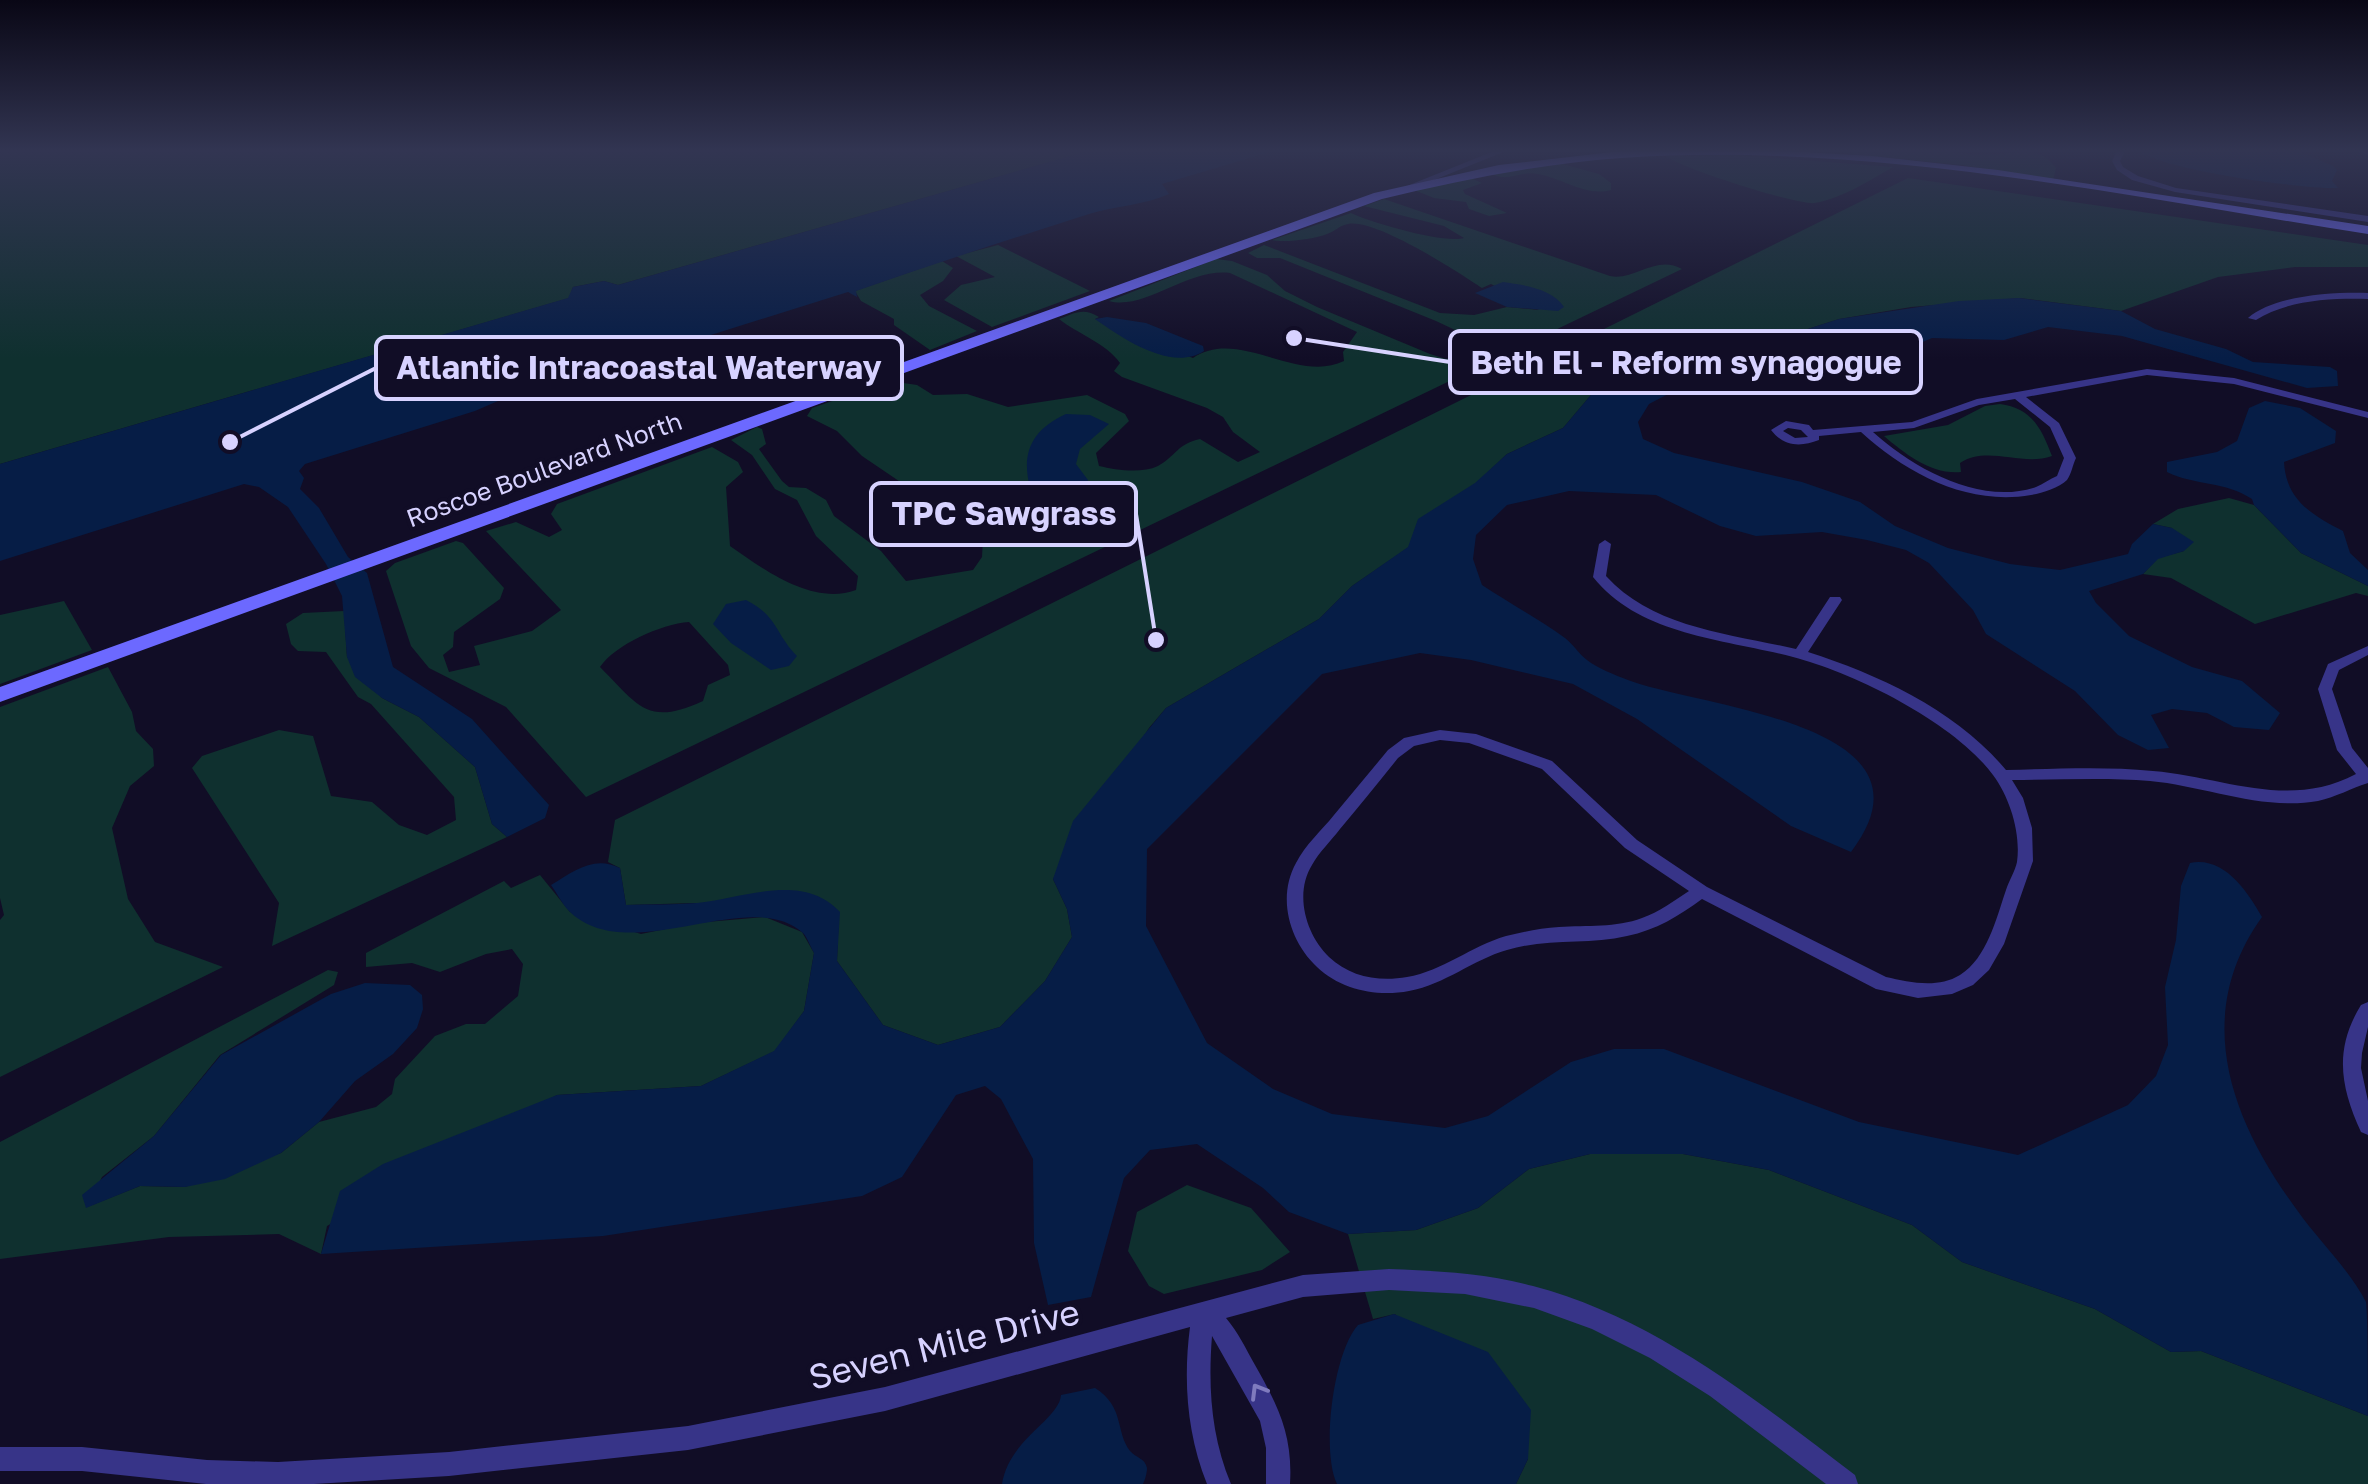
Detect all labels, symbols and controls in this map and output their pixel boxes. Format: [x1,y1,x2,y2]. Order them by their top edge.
callout: Beth El - Reform synagogue [1450,331,1921,393]
callout: Atlantic Intracoastal Waterway [376,337,902,399]
text: Beth El - Reform synagogue [1470,343,1902,381]
text: Atlantic Intracoastal Waterway [396,348,882,386]
street label: Roscoe Boulevard North [402,405,686,533]
callout: TPC Sawgrass [871,483,1136,545]
text: TPC Sawgrass [891,494,1117,532]
street label: Seven Mile Drive [804,1290,1084,1398]
one-way arrow [1251,1384,1270,1402]

